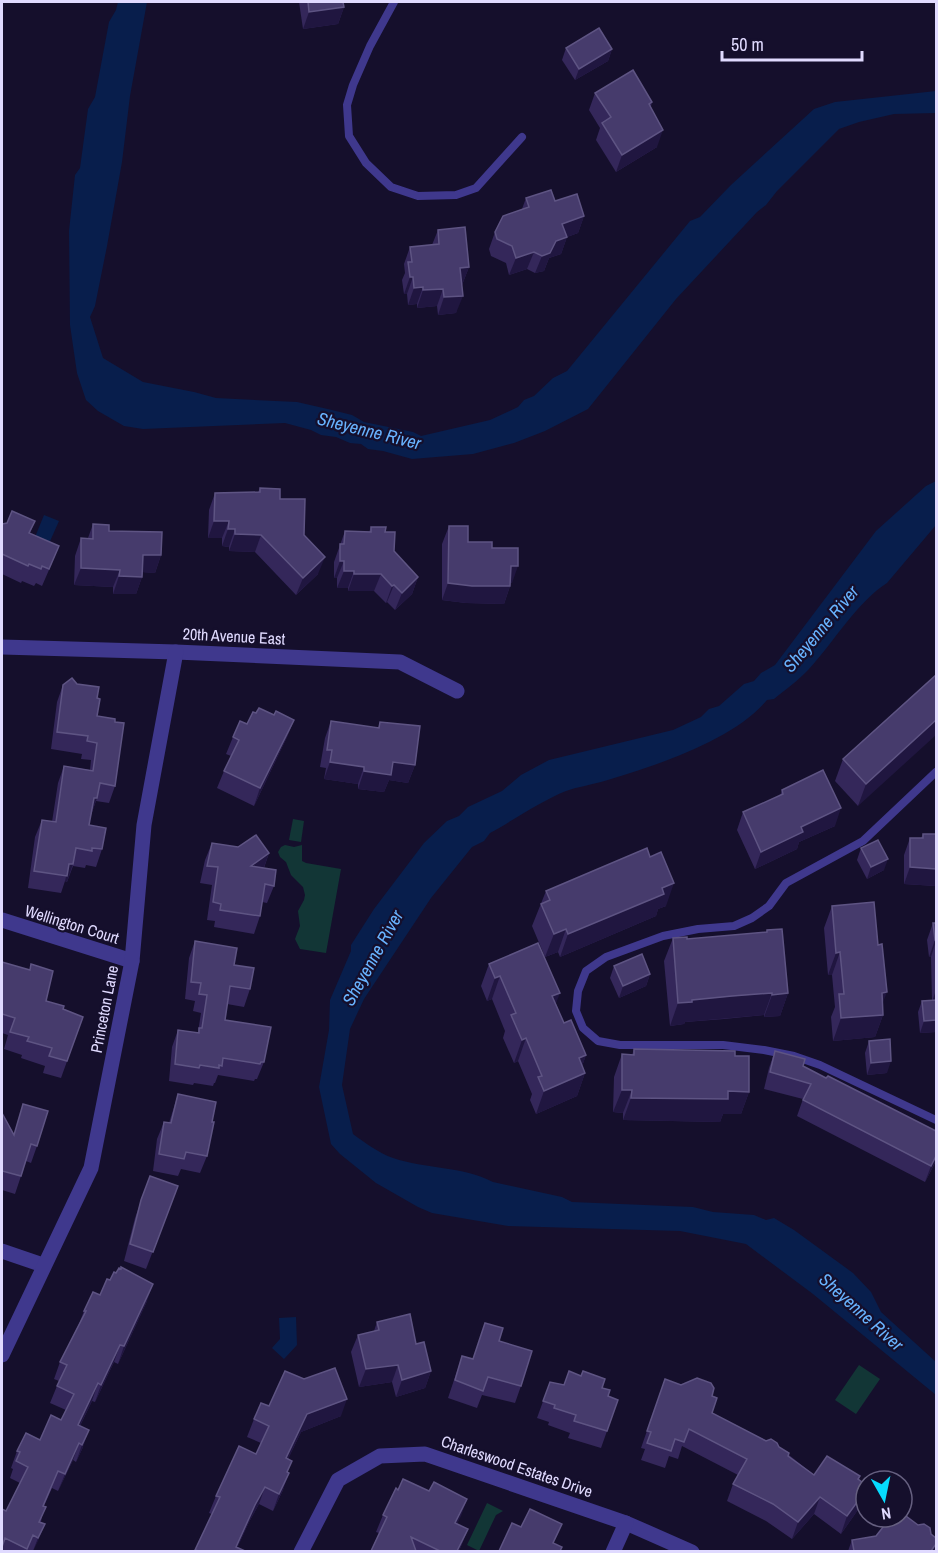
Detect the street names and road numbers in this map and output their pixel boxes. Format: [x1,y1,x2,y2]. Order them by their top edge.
street label: 20th Avenue East [182,622,286,650]
street label: Wellington Court [22,899,122,949]
street label: Princeton Lane [85,963,123,1055]
street label: Charleswood Estates Drive [438,1430,596,1502]

